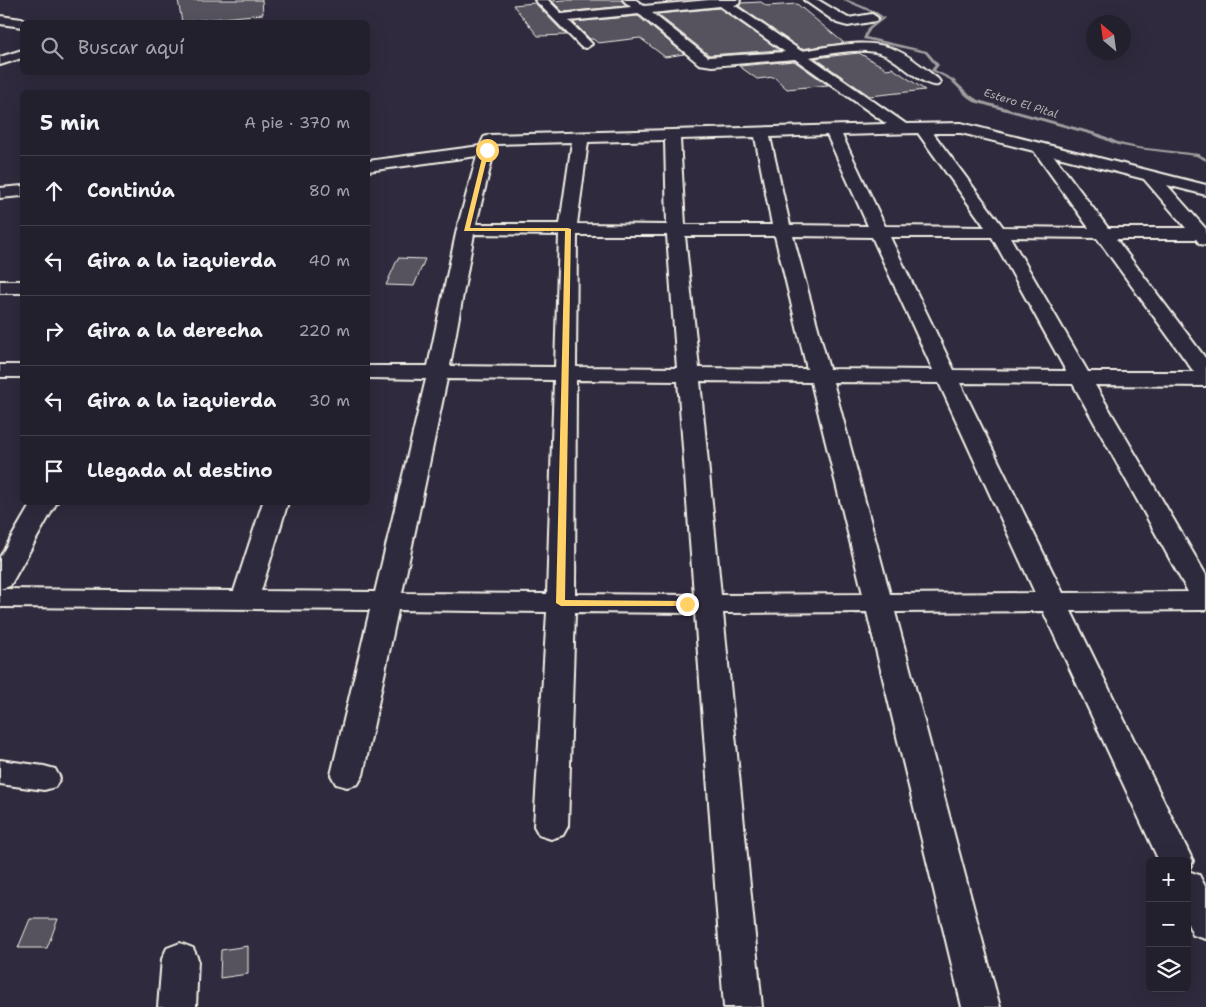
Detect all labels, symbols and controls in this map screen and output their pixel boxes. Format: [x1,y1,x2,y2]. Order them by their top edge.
north arrow [1086,15,1131,60]
search box [20,20,370,75]
icon: search [38,34,66,62]
text: Buscar aquí [78,35,184,60]
water label: Estero El Pital [982,85,1060,122]
text: 5 min [40,109,100,137]
text: A pie · 370 m [244,112,350,133]
route start [476,139,499,162]
icon: ahead [40,177,68,205]
text: Continúa [87,178,175,203]
text: 80 m [309,180,350,201]
icon: left [40,247,68,275]
text: Gira a la izquierda [87,248,276,273]
text: 40 m [308,250,350,271]
icon: right [40,317,68,345]
text: Gira a la derecha [87,318,263,343]
text: 220 m [298,320,350,341]
icon: left [40,387,68,415]
text: Gira a la izquierda [87,388,276,413]
text: 30 m [309,390,350,411]
icon: arrive [40,457,68,485]
text: Llegada al destino [87,458,273,483]
route end [676,593,699,616]
map controls [1146,857,1191,992]
button: + [1146,857,1191,902]
button: − [1146,902,1191,947]
button: layers [1146,947,1191,992]

